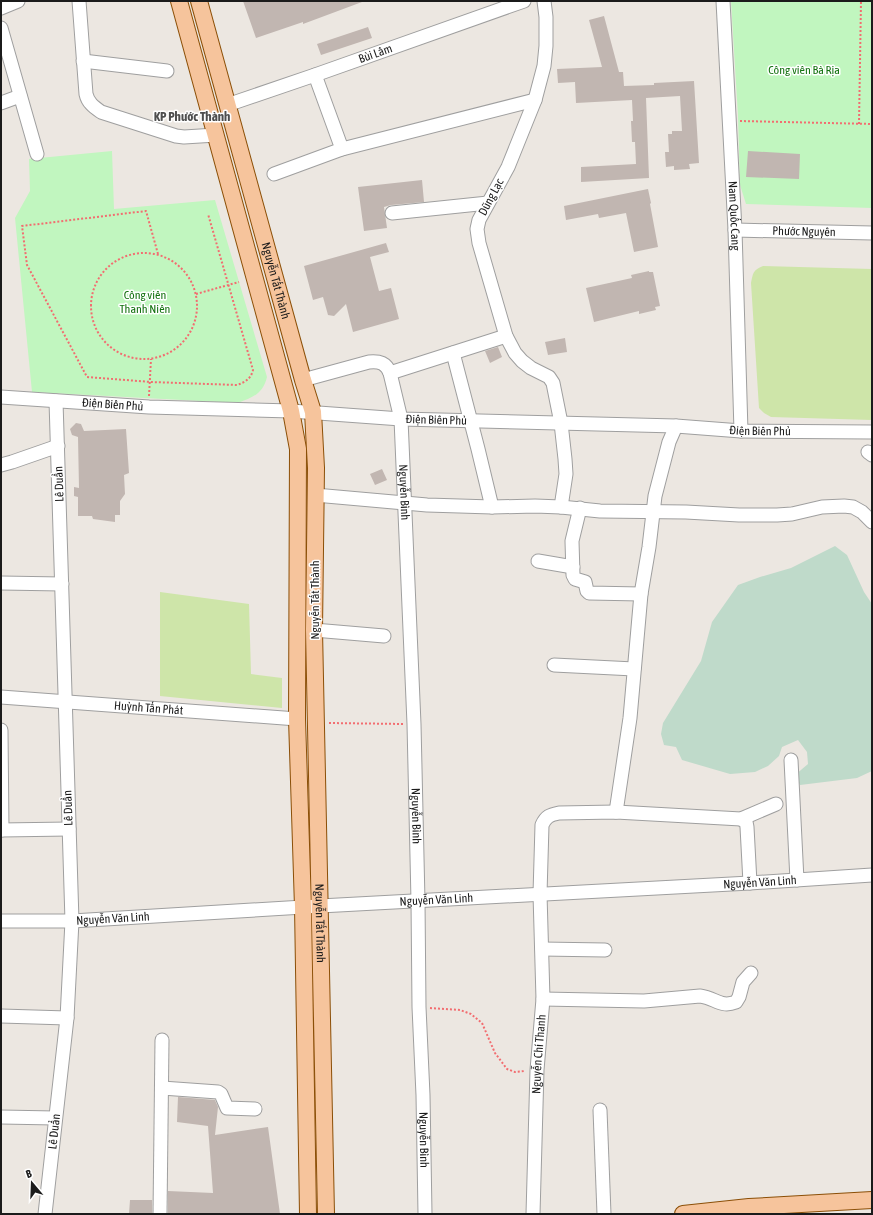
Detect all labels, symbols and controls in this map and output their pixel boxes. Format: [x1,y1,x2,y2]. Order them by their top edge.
street label: Bùi Lâm [357,41,394,66]
park label: Công viên Bà Rịa [768,63,840,77]
district label: KP Phước Thành [154,109,230,124]
street label: Dũng Lạc [475,176,507,218]
street label: Nam Quốc Cang [725,181,743,251]
street label: Phước Nguyên [772,224,836,239]
street label: Nguyễn Tất Thành [259,241,293,321]
park label: Công viên Thanh Niên [120,288,170,316]
street label: Điện Biên Phủ [82,395,144,414]
street label: Điện Biên Phủ [405,412,467,428]
street label: Điện Biên Phủ [729,423,791,438]
street label: Nguyễn Bình [396,464,412,520]
street label: Lê Duẩn [51,466,67,502]
street label: Nguyễn Tất Thành [308,561,322,639]
street label: Huỳnh Tấn Phát [113,698,184,718]
street label: Nguyễn Bình [408,788,424,844]
street label: Lê Duẩn [60,790,76,826]
street label: Nguyễn Văn Linh [723,873,797,891]
street label: Nguyễn Tất Thành [312,884,328,963]
street label: Nguyễn Văn Linh [399,891,473,909]
street label: Nguyễn Văn Linh [76,909,150,928]
street label: Nguyễn Chí Thanh [529,1014,549,1094]
street label: Nguyễn Bình [416,1112,431,1168]
street label: Lê Duẩn [45,1113,63,1150]
north arrow [12,1163,52,1203]
text: B [24,1167,34,1180]

